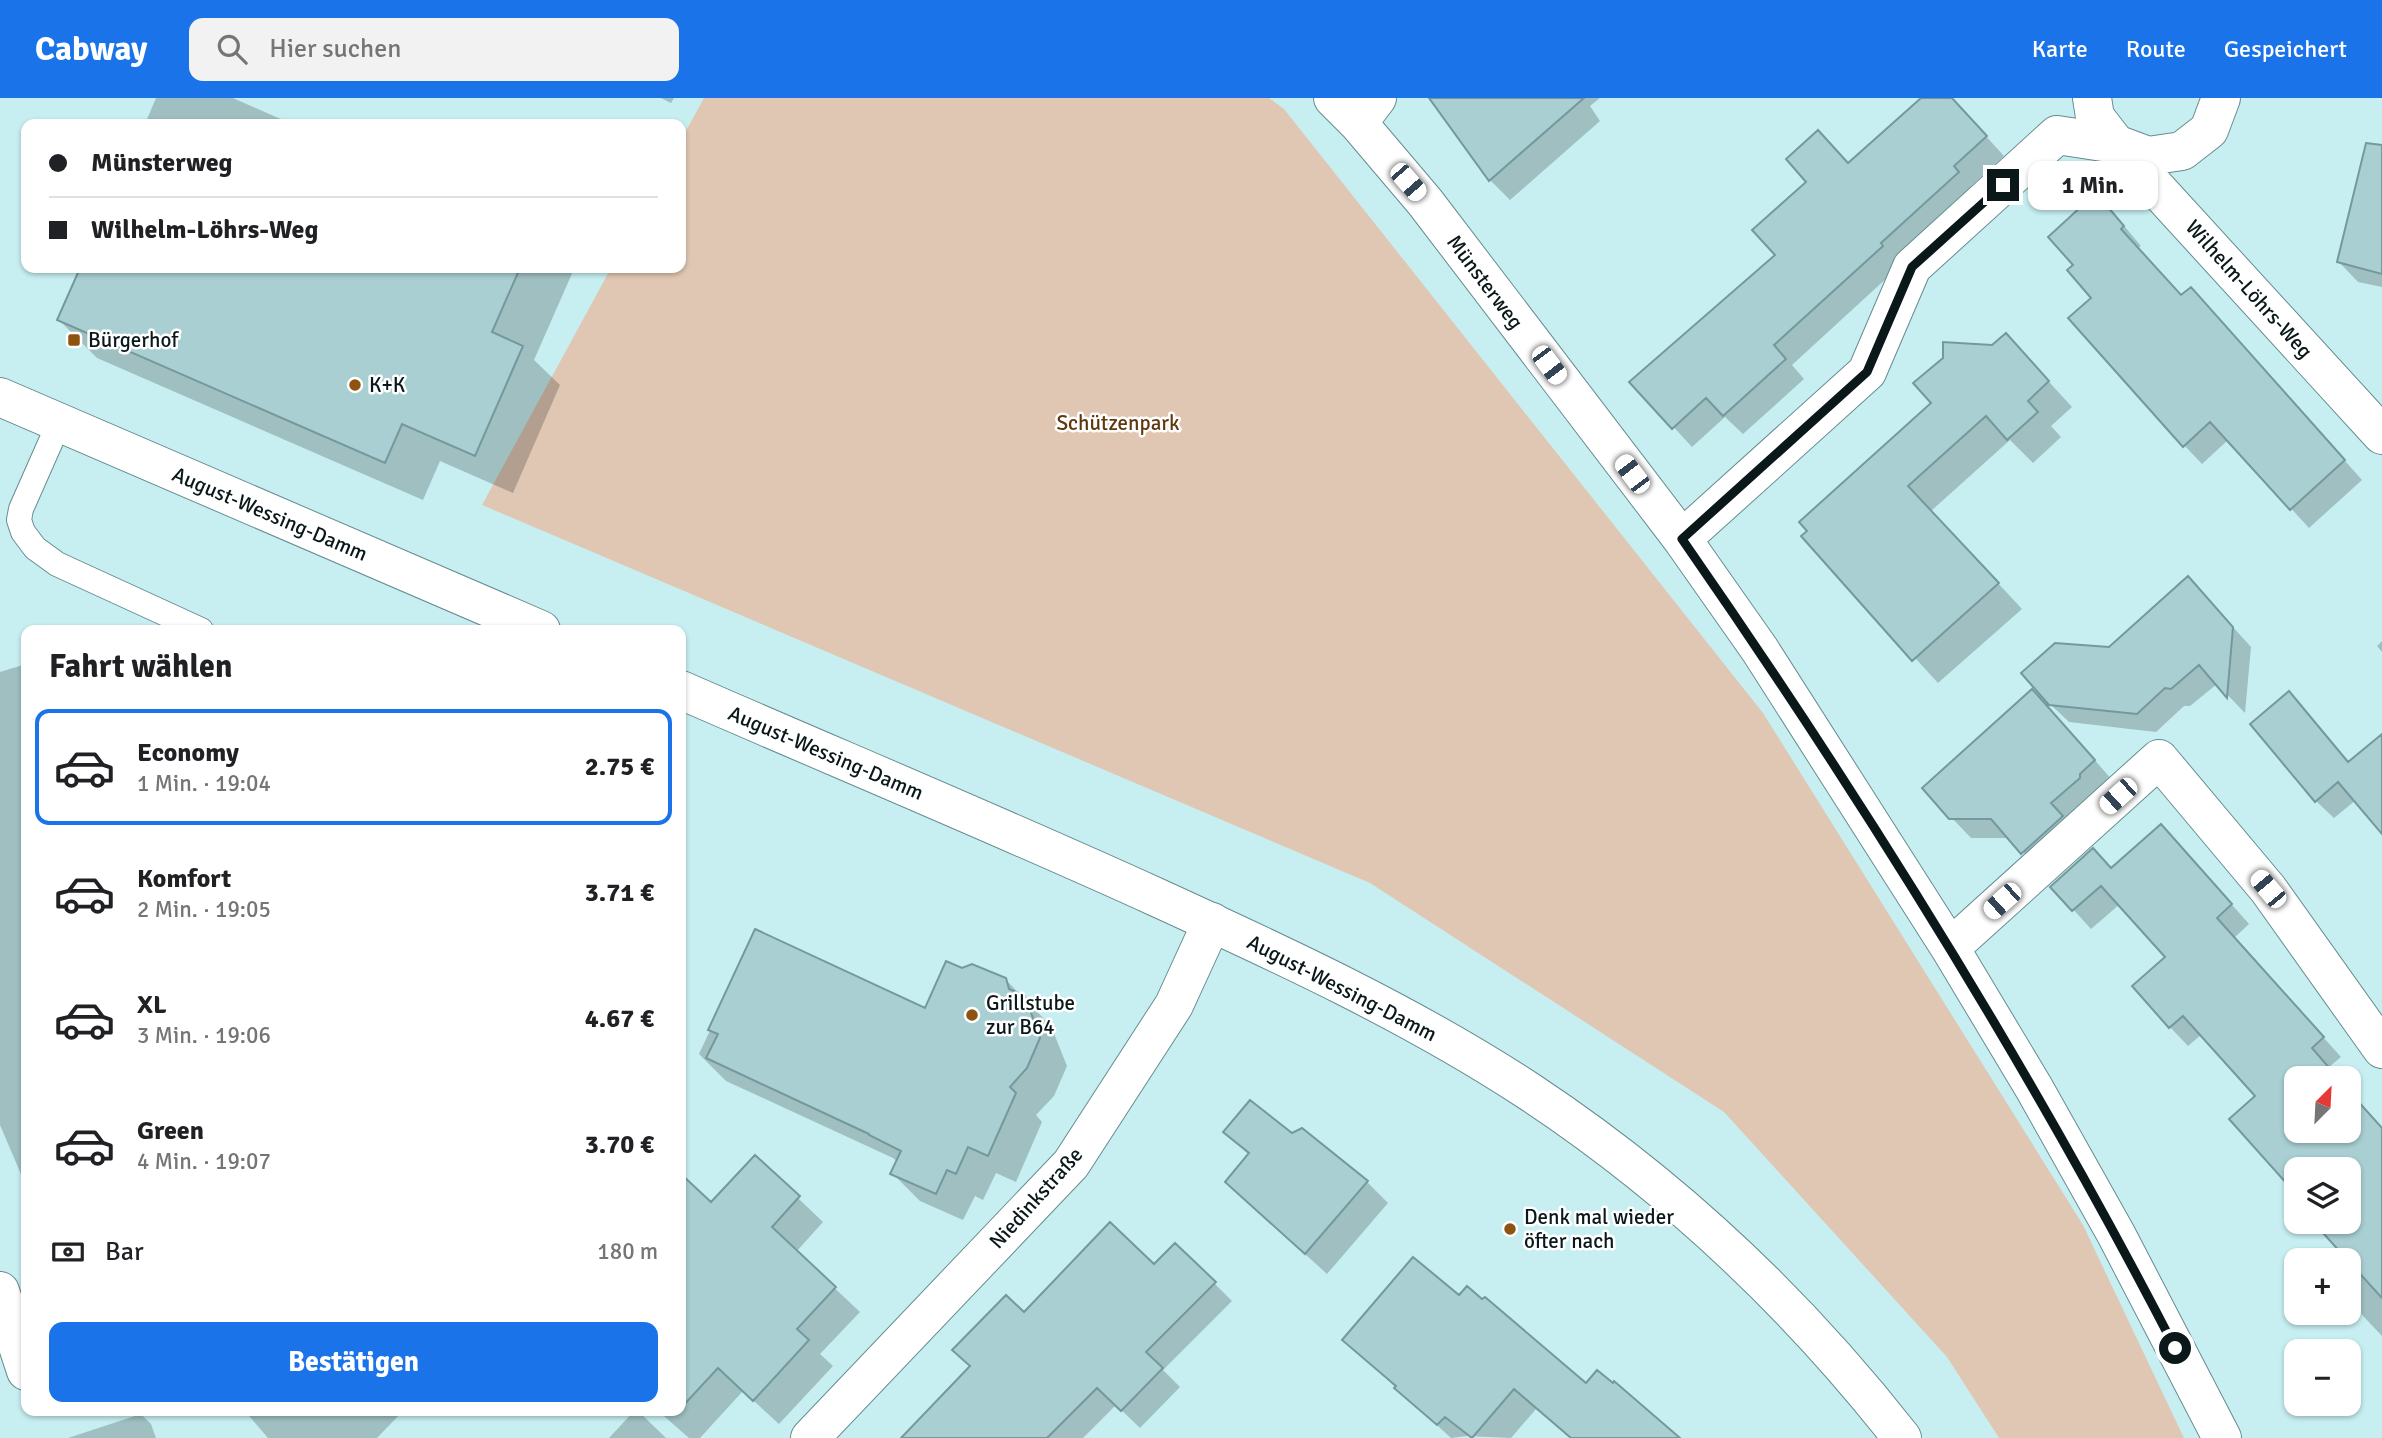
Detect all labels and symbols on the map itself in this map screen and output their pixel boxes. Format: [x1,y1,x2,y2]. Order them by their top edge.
car [1387,159,1430,205]
callout: 1 Min. [2028,160,2157,210]
route end [1987,169,2019,201]
street label: Wilhelm-Löhrs-Weg [2180,214,2318,364]
street label: Münsterweg [1441,230,1529,334]
place label: Bürgerhof [88,327,179,353]
marker: Bürgerhof [66,332,82,348]
car [1528,342,1571,388]
place label: K+K [369,372,406,398]
marker: K+K [347,377,363,393]
park label: Schützenpark [1056,410,1180,436]
car [1611,451,1654,497]
street label: August-Wessing-Damm [168,461,372,567]
street label: August-Wessing-Damm [724,700,928,806]
car [2096,774,2141,818]
car [2247,866,2290,912]
car [1980,879,2025,923]
street label: August-Wessing-Damm [1243,929,1441,1047]
place label: Grillstube zur B64 [986,990,1075,1040]
marker: Grillstube zur B64 [964,1007,980,1023]
north arrow [2284,1066,2361,1143]
street label: Niedinkstraße [984,1142,1088,1254]
place label: Denk mal wieder öfter nach [1524,1204,1674,1254]
marker: Denk mal wieder öfter nach [1502,1221,1518,1237]
route start [2159,1332,2191,1364]

